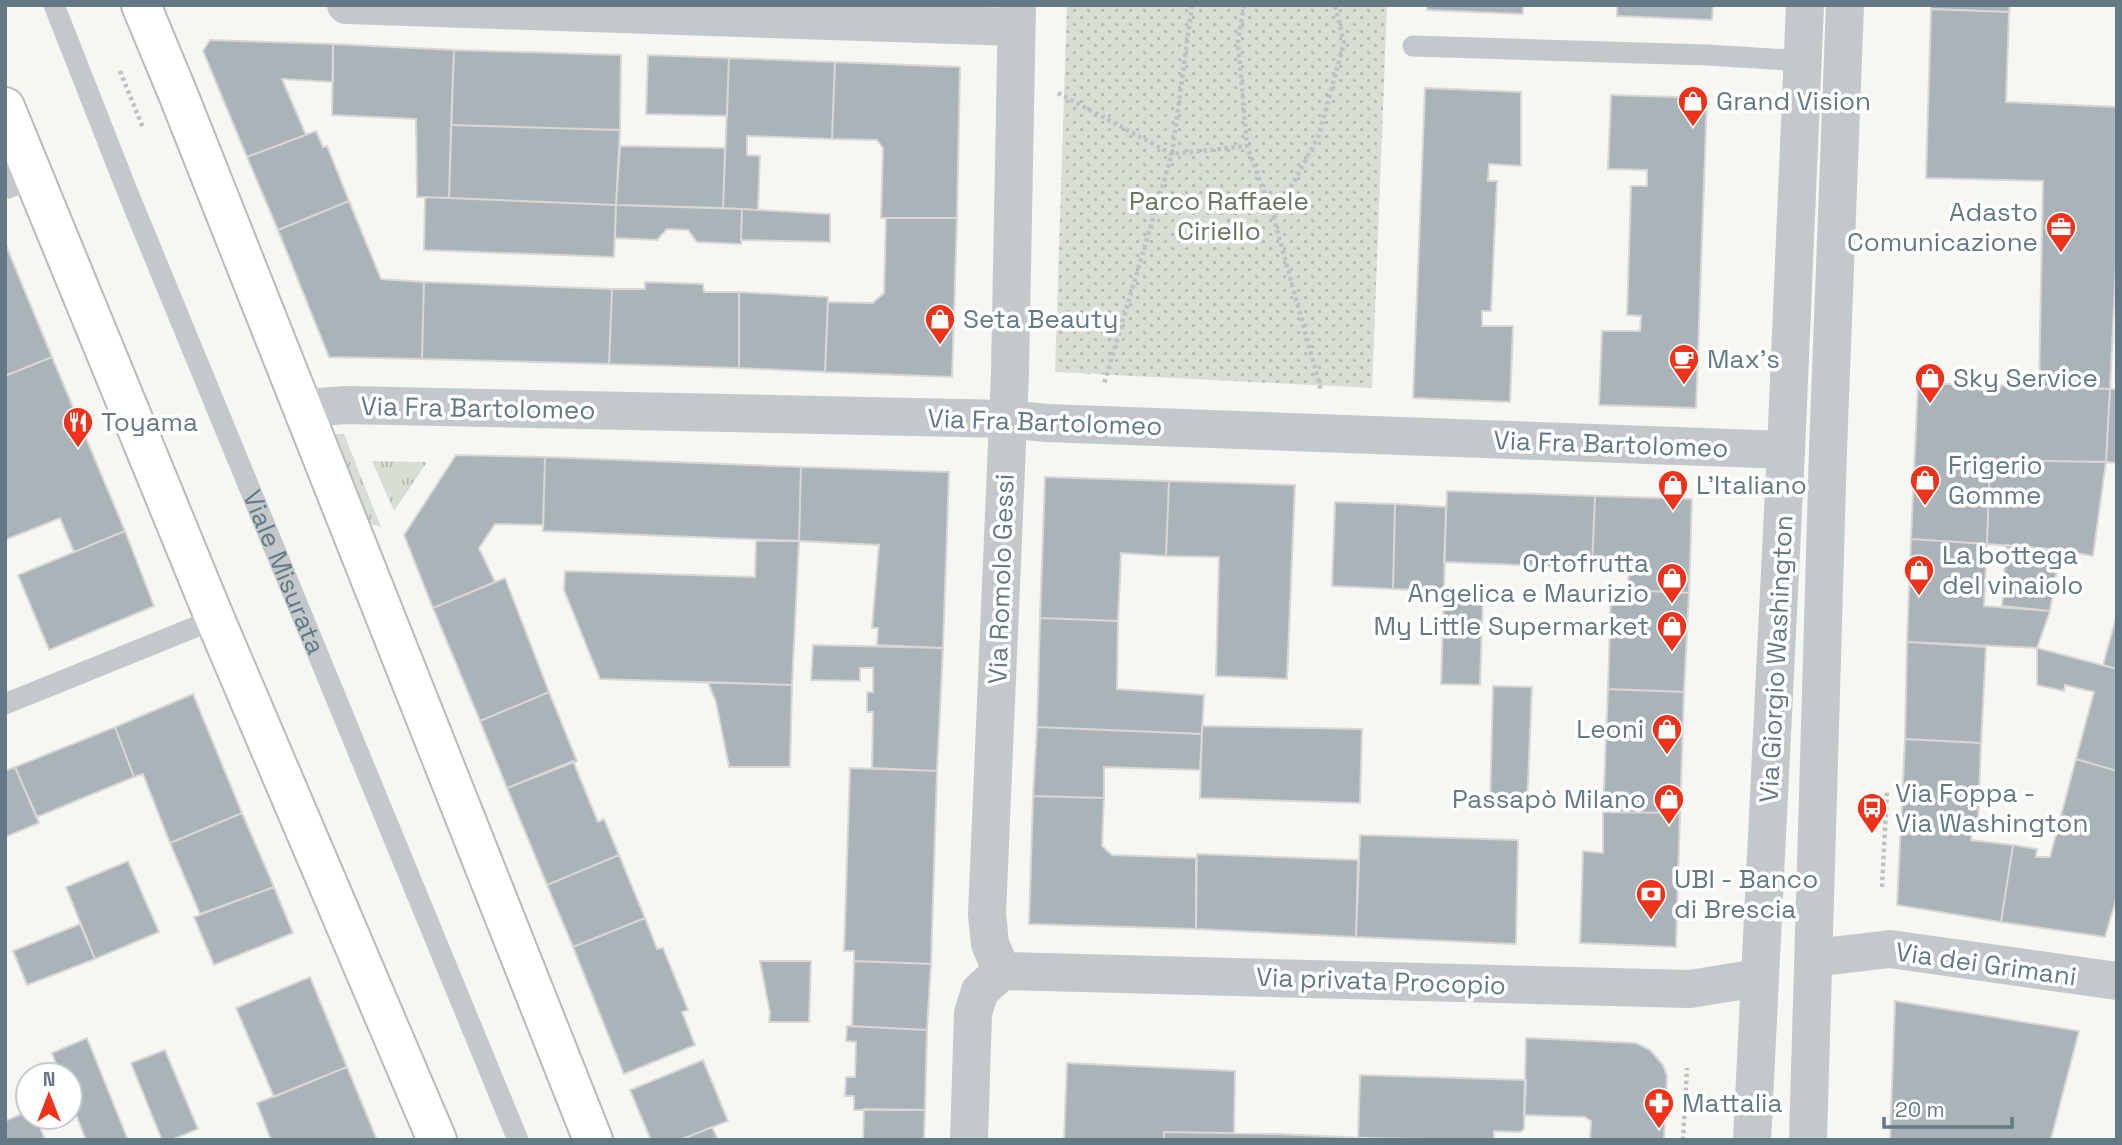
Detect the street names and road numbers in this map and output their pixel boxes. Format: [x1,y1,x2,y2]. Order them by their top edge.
street label: Via Fra Bartolomeo [360,389,596,427]
street label: Via Fra Bartolomeo [927,401,1163,443]
street label: Via Fra Bartolomeo [1493,423,1729,465]
street label: Via Romolo Gessi [980,473,1022,685]
street label: Viale Misurata [235,485,333,659]
street label: Via Giorgio Washington [1751,514,1801,804]
street label: Via dei Grimani [1893,934,2079,994]
street label: Via privata Procopio [1255,960,1507,1002]

